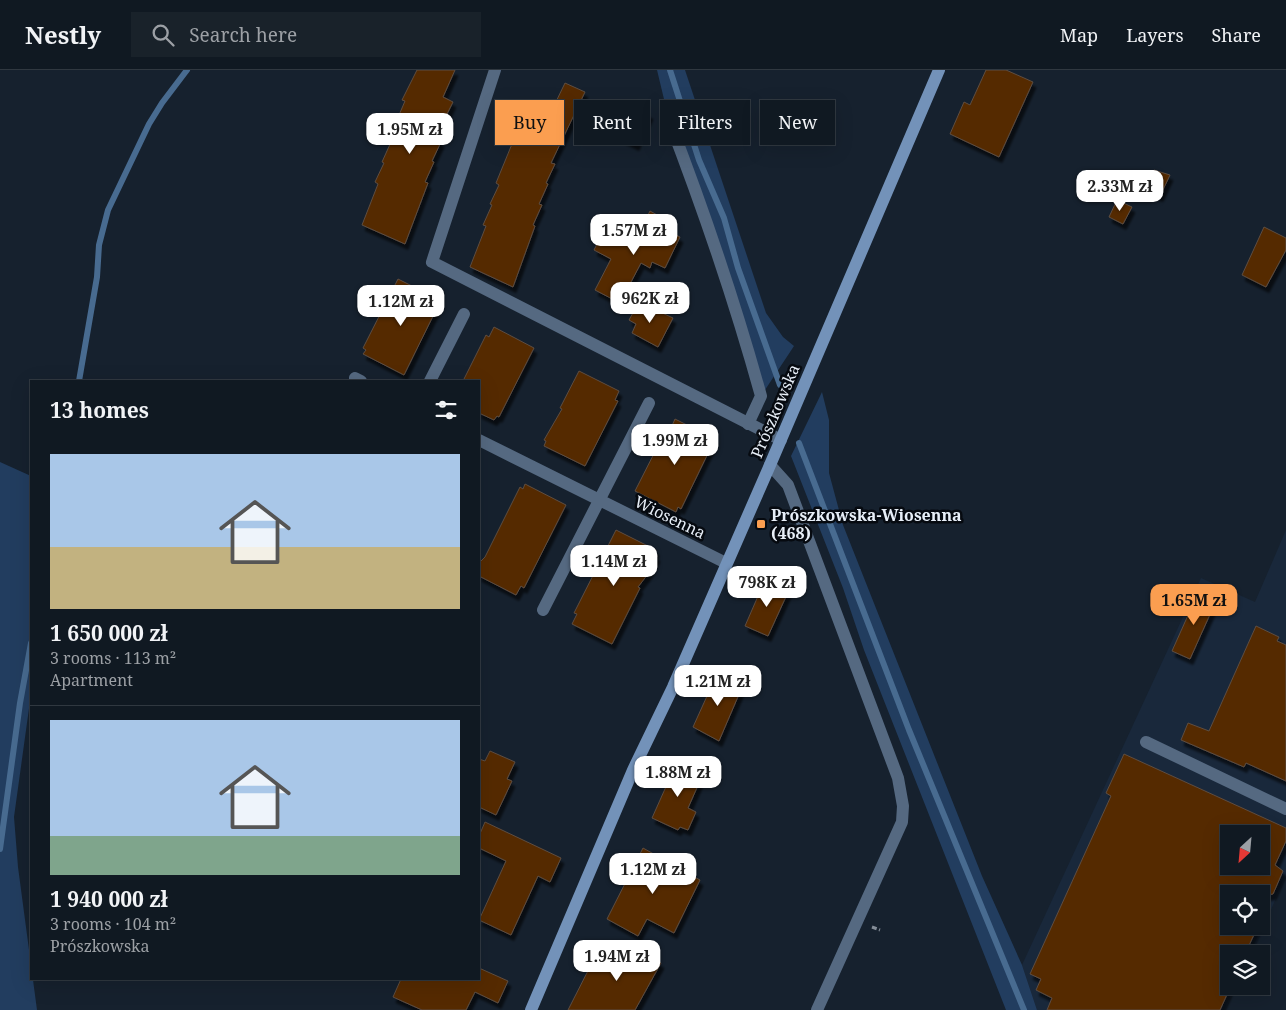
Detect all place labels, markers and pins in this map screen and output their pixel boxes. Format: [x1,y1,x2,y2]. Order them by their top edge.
pin: 1.95M zł [358,112,462,155]
pin: 2.33M zł [1068,170,1172,212]
pin: 1.57M zł [582,214,686,256]
pin: 962K zł [604,282,696,324]
pin: 1.12M zł [349,284,453,327]
pin: 1.99M zł [623,424,727,466]
place label: Prószkowska-Wiosenna (468) [771,504,962,544]
marker: Prószkowska-Wiosenna (468) [755,518,767,530]
pin: 1.14M zł [562,544,666,587]
pin: 798K zł [721,566,813,608]
pin: 1.65M zł [1142,584,1246,626]
pin: 1.21M zł [666,664,770,707]
pin: 1.88M zł [626,756,730,798]
pin: 1.12M zł [601,852,705,895]
pin: 1.94M zł [565,940,669,982]

